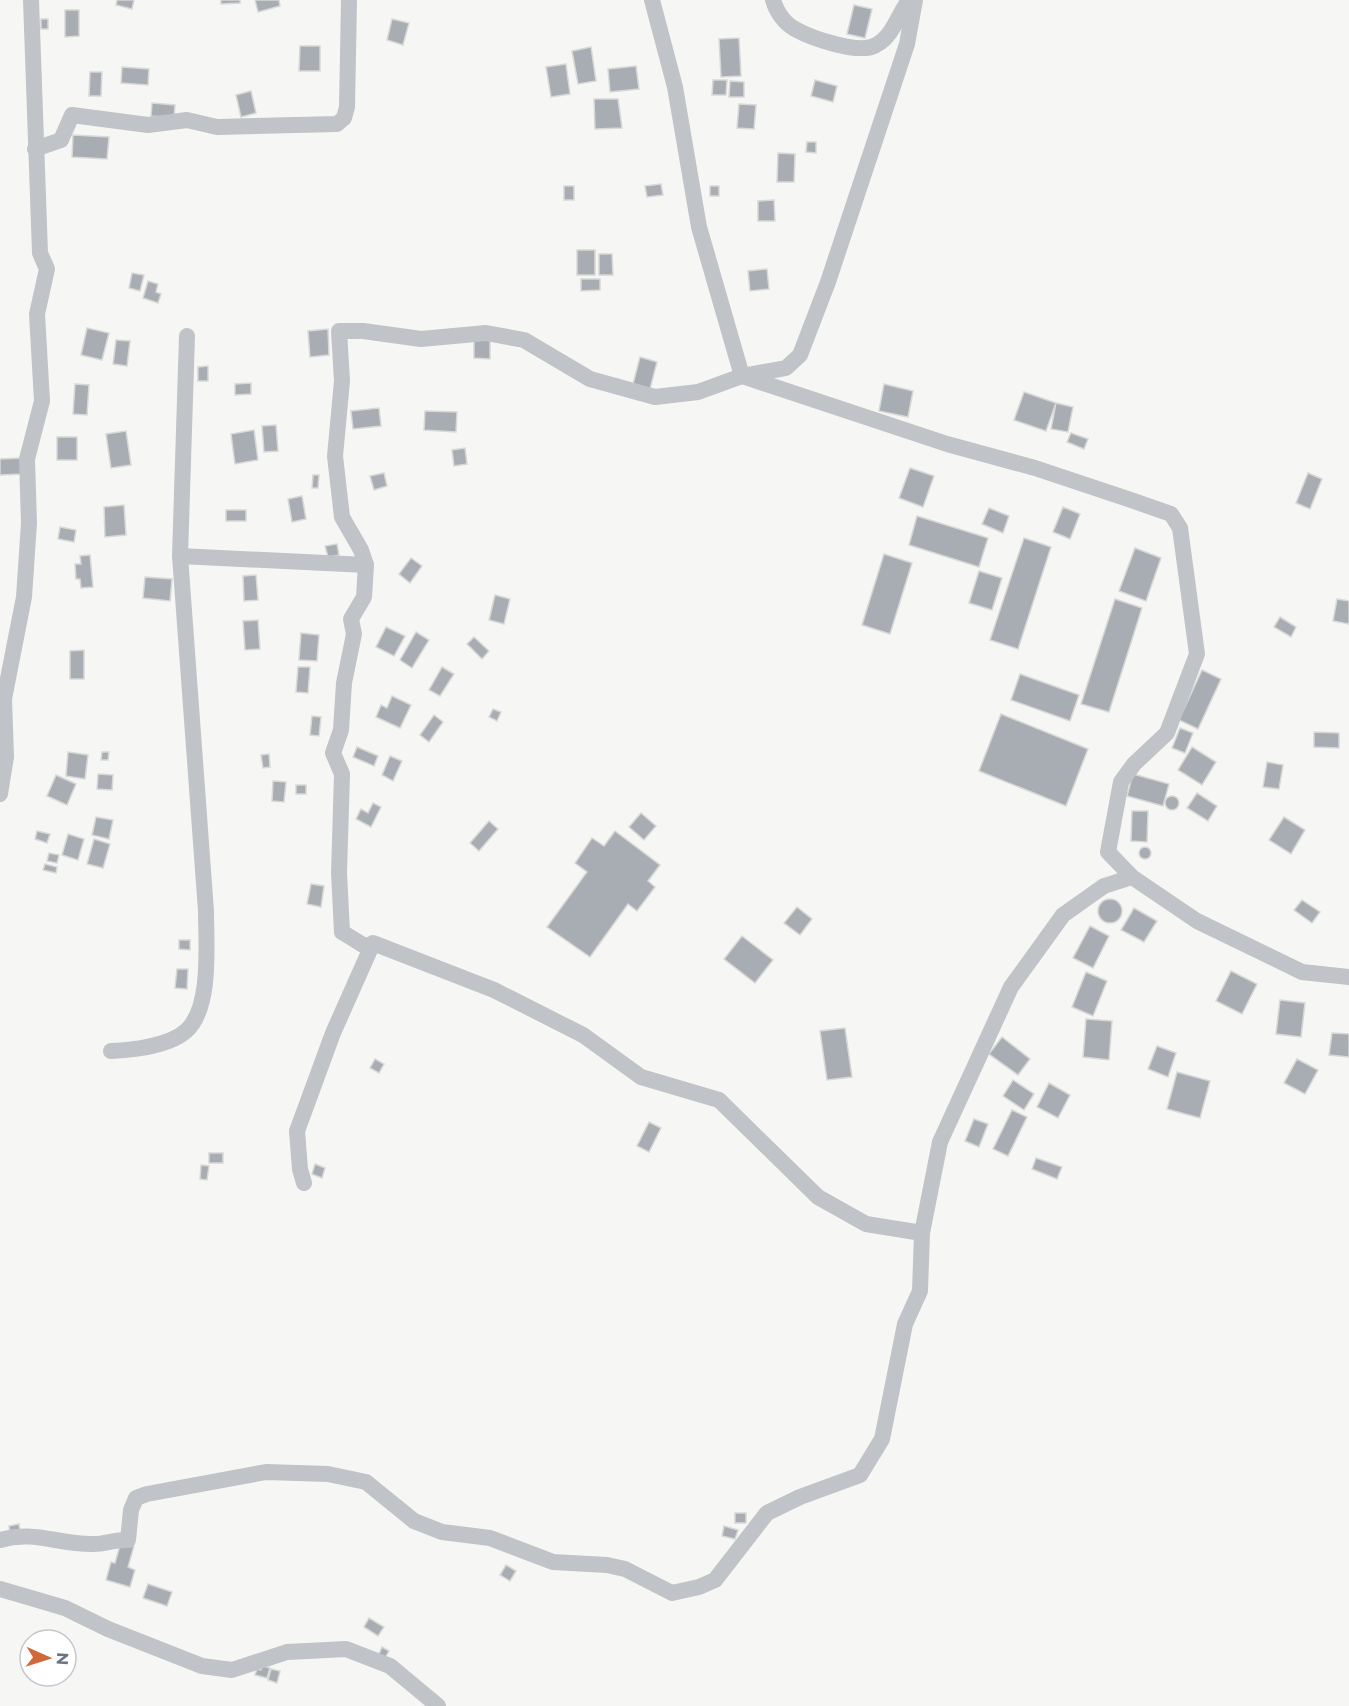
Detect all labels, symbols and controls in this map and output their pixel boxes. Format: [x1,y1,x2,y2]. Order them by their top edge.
north arrow [18,1628,78,1688]
text: N [53,1652,72,1666]

